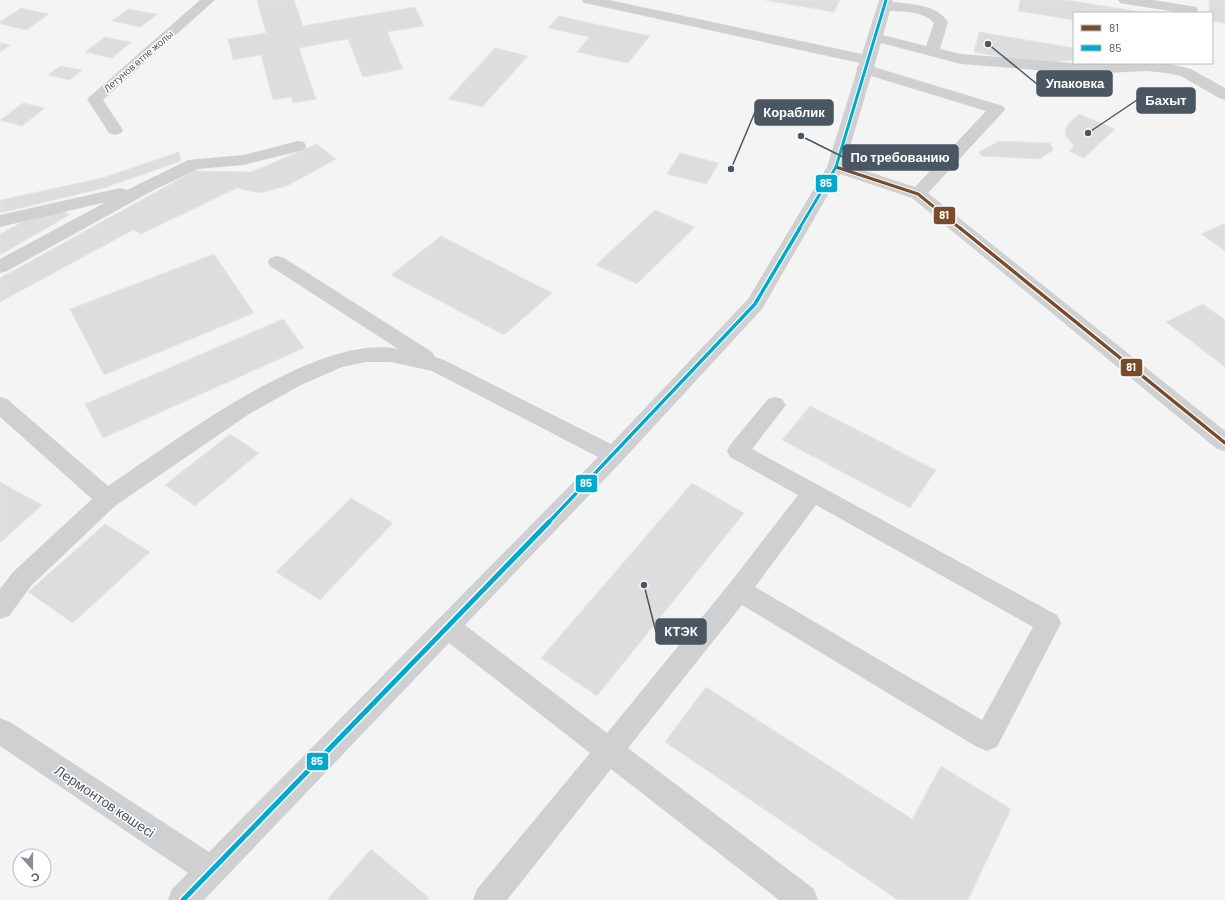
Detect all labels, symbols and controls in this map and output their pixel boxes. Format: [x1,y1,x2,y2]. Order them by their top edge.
legend [1073,12,1213,64]
text: 81 [1109,20,1119,34]
street label: Летунов өтпе жолы [101,28,175,94]
text: 85 [1109,40,1121,54]
callout: Упаковка [1037,71,1112,96]
text: Упаковка [1046,75,1105,91]
callout: Бахыт [1137,88,1195,113]
text: Бахыт [1145,92,1187,108]
callout: Кораблик [755,100,833,125]
text: Кораблик [763,104,825,120]
callout: По требованию [843,145,958,170]
text: По требованию [850,149,950,165]
line badge: 85 [815,174,838,193]
text: 85 [820,176,832,189]
line badge: 81 [933,206,956,225]
text: 81 [939,208,949,221]
line badge: 81 [1120,358,1143,377]
text: 81 [1126,360,1136,373]
line badge: 85 [575,474,598,493]
text: 85 [580,476,592,489]
callout: КТЭК [656,619,706,644]
text: КТЭК [664,623,698,639]
line badge: 85 [306,752,329,771]
text: 85 [311,754,323,767]
street label: Лермонтов көшесі [52,761,158,841]
north arrow [12,848,52,888]
text: С [30,870,42,885]

